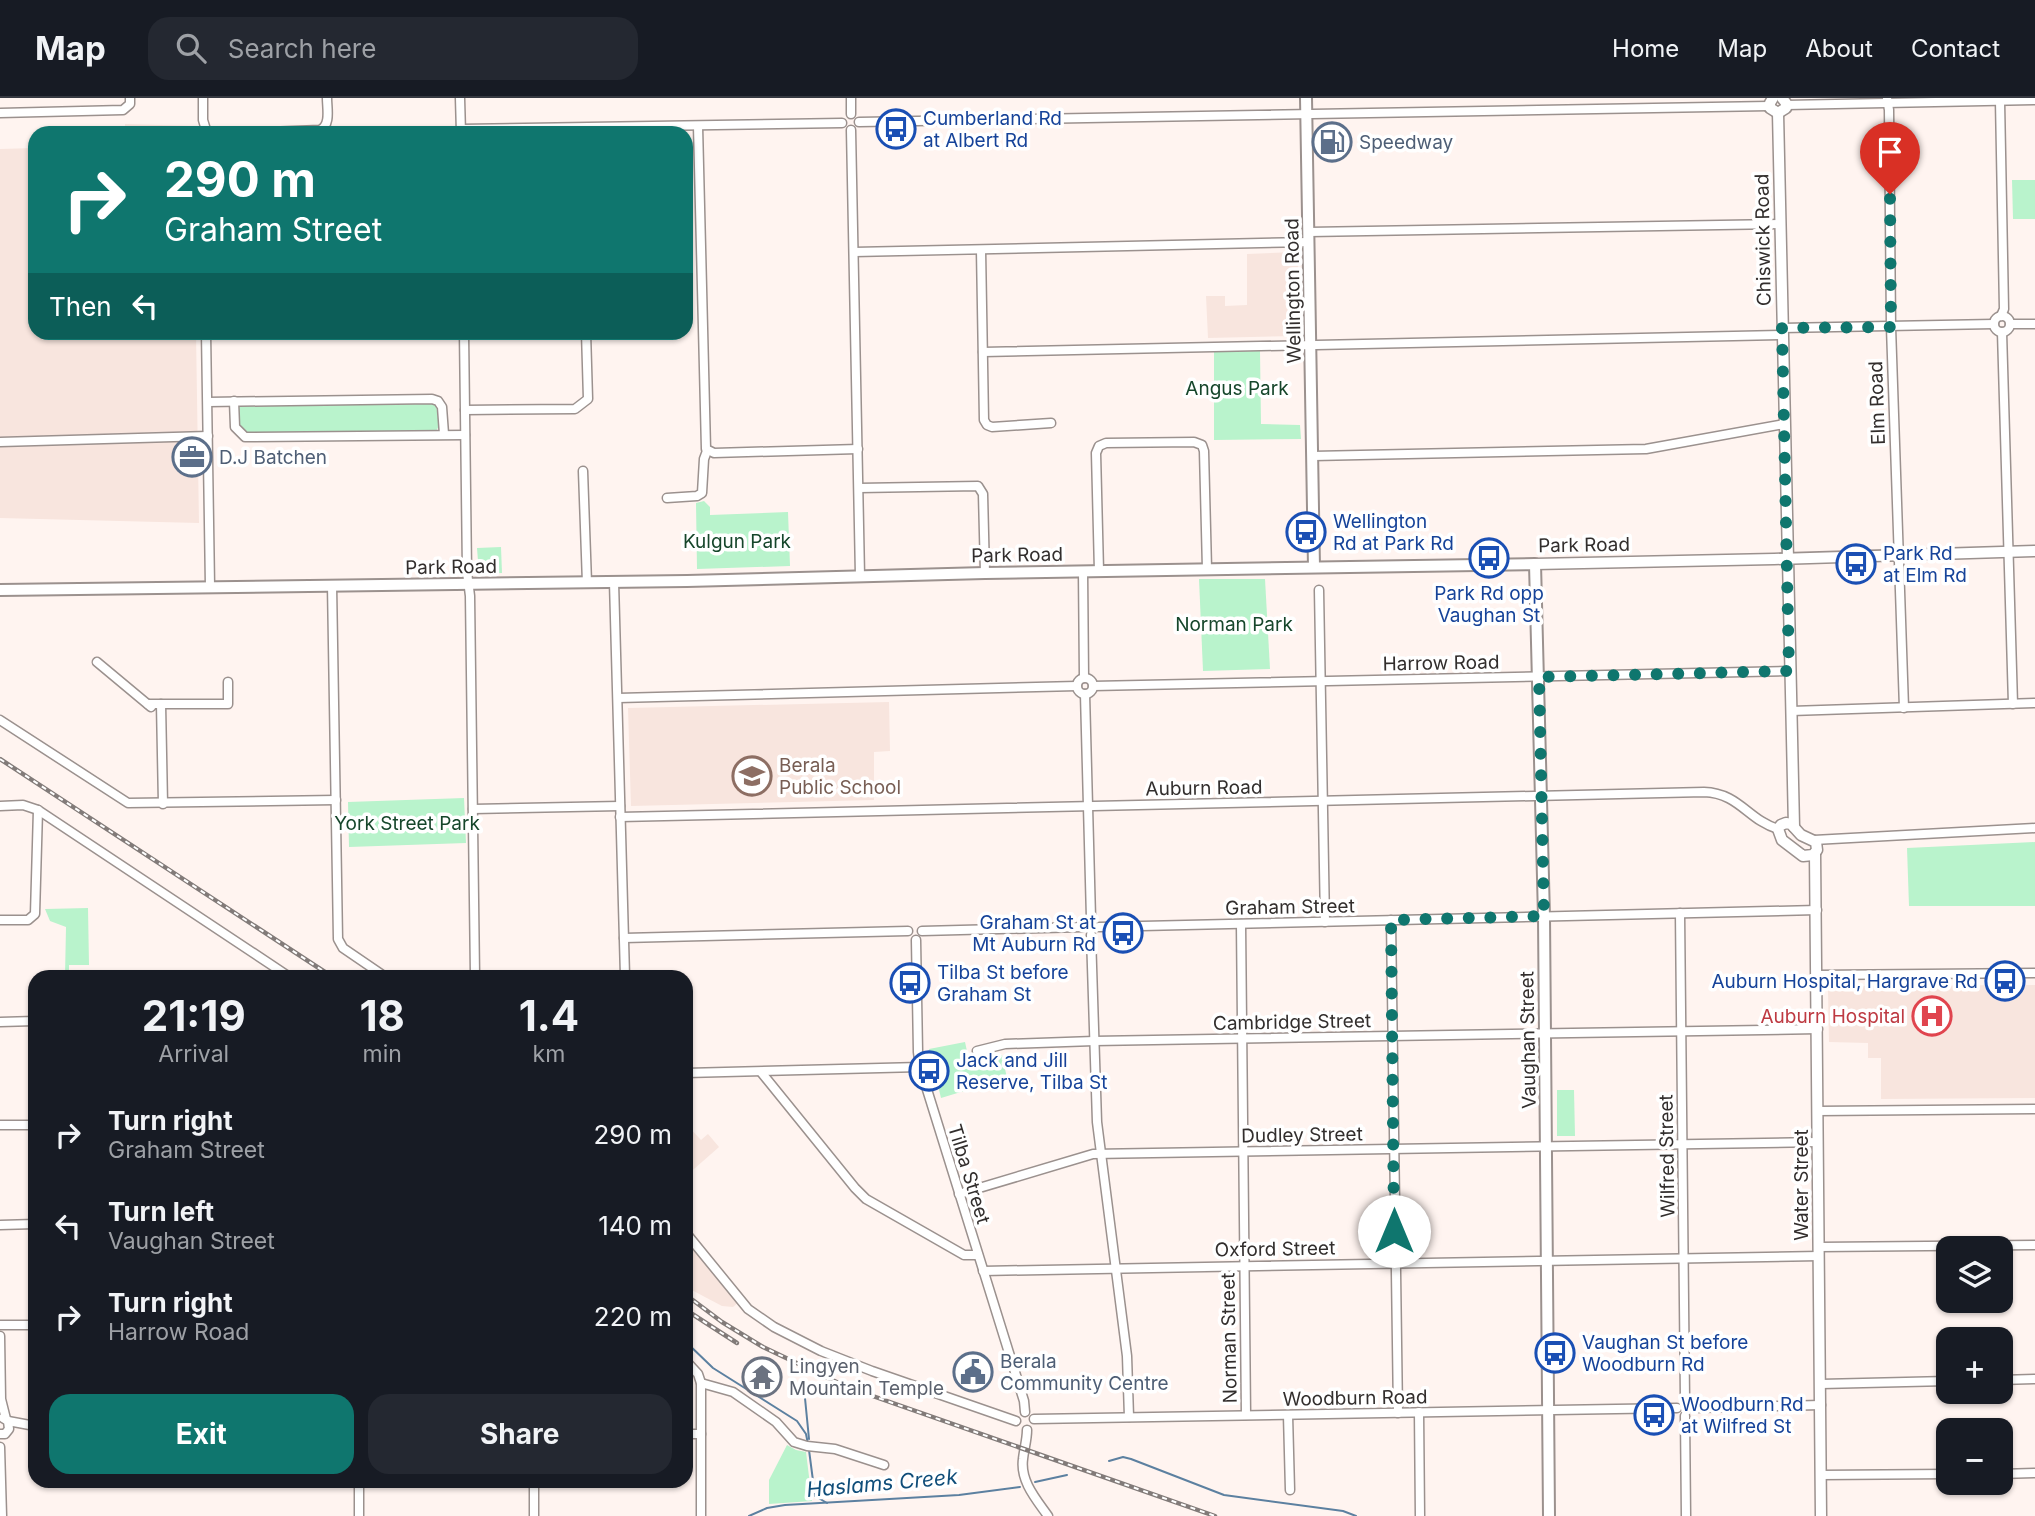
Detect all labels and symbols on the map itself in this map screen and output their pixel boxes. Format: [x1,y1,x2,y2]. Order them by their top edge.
place label: Cumberland Rd at Albert Rd [923,107,1062,152]
bus stop icon: Cumberland Rd at Albert Rd [875,108,917,150]
fuel station icon: Speedway [1311,121,1353,163]
pin [1860,122,1920,194]
place label: Speedway [1359,131,1454,154]
street label: Chiswick Road [1750,174,1776,306]
street label: Wellington Road [1280,218,1306,364]
street label: Elm Road [1864,361,1890,445]
park label: Angus Park [1185,377,1289,400]
office icon: D.J Batchen [171,436,213,478]
place label: D.J Batchen [219,446,327,469]
place label: Wellington Rd at Park Rd [1333,510,1454,555]
bus stop icon: Wellington Rd at Park Rd [1285,511,1327,553]
park label: Kulgun Park [683,530,792,553]
street label: Park Road [1538,533,1630,557]
bus stop icon: Park Rd opp Vaughan St [1468,537,1510,579]
place label: Park Rd at Elm Rd [1883,542,1967,587]
street label: Park Road [971,543,1063,567]
bus stop icon: Park Rd at Elm Rd [1835,543,1877,585]
street label: Park Road [405,555,497,579]
place label: Park Rd opp Vaughan St [1434,582,1544,627]
park label: Norman Park [1175,613,1293,636]
street label: Harrow Road [1382,650,1500,676]
place label: Berala Public School [779,754,901,799]
school or university icon: Berala Public School [731,755,773,797]
street label: Auburn Road [1145,775,1263,801]
park label: York Street Park [334,812,480,835]
street label: Graham Street [1225,894,1355,920]
place label: Graham St at Mt Auburn Rd [972,911,1096,956]
bus stop icon: Graham St at Mt Auburn Rd [1102,912,1144,954]
bus stop icon: Auburn Hospital, Hargrave Rd [1984,960,2026,1002]
place label: Tilba St before Graham St [937,961,1069,1006]
bus stop icon: Tilba St before Graham St [889,962,931,1004]
place label: Auburn Hospital, Hargrave Rd [1711,970,1978,993]
street label: Vaughan Street [1515,971,1541,1109]
hospital icon: Auburn Hospital [1911,995,1953,1037]
place label: Auburn Hospital [1760,1005,1905,1028]
street label: Cambridge Street [1213,1009,1371,1035]
place label: Jack and Jill Reserve, Tilba St [956,1049,1108,1094]
bus stop icon: Jack and Jill Reserve, Tilba St [908,1050,950,1092]
street label: Wilfred Street [1654,1094,1680,1218]
street label: Tilba Street [943,1121,995,1227]
street label: Dudley Street [1241,1122,1363,1148]
street label: Water Street [1790,1129,1813,1241]
position arrow [1357,1194,1431,1268]
street label: Oxford Street [1215,1236,1335,1262]
street label: Norman Street [1216,1272,1242,1404]
place label: Vaughan St before Woodburn Rd [1582,1331,1748,1376]
bus stop icon: Vaughan St before Woodburn Rd [1534,1332,1576,1374]
place label: Berala Community Centre [1000,1350,1169,1395]
public building icon: Berala Community Centre [952,1351,994,1393]
place label: Lingyen Mountain Temple [789,1355,944,1400]
temple icon: Lingyen Mountain Temple [741,1356,783,1398]
street label: Woodburn Road [1282,1385,1428,1411]
place label: Woodburn Rd at Wilfred St [1681,1393,1804,1438]
bus stop icon: Woodburn Rd at Wilfred St [1633,1394,1675,1436]
water label: Haslams Creek [805,1464,959,1502]

